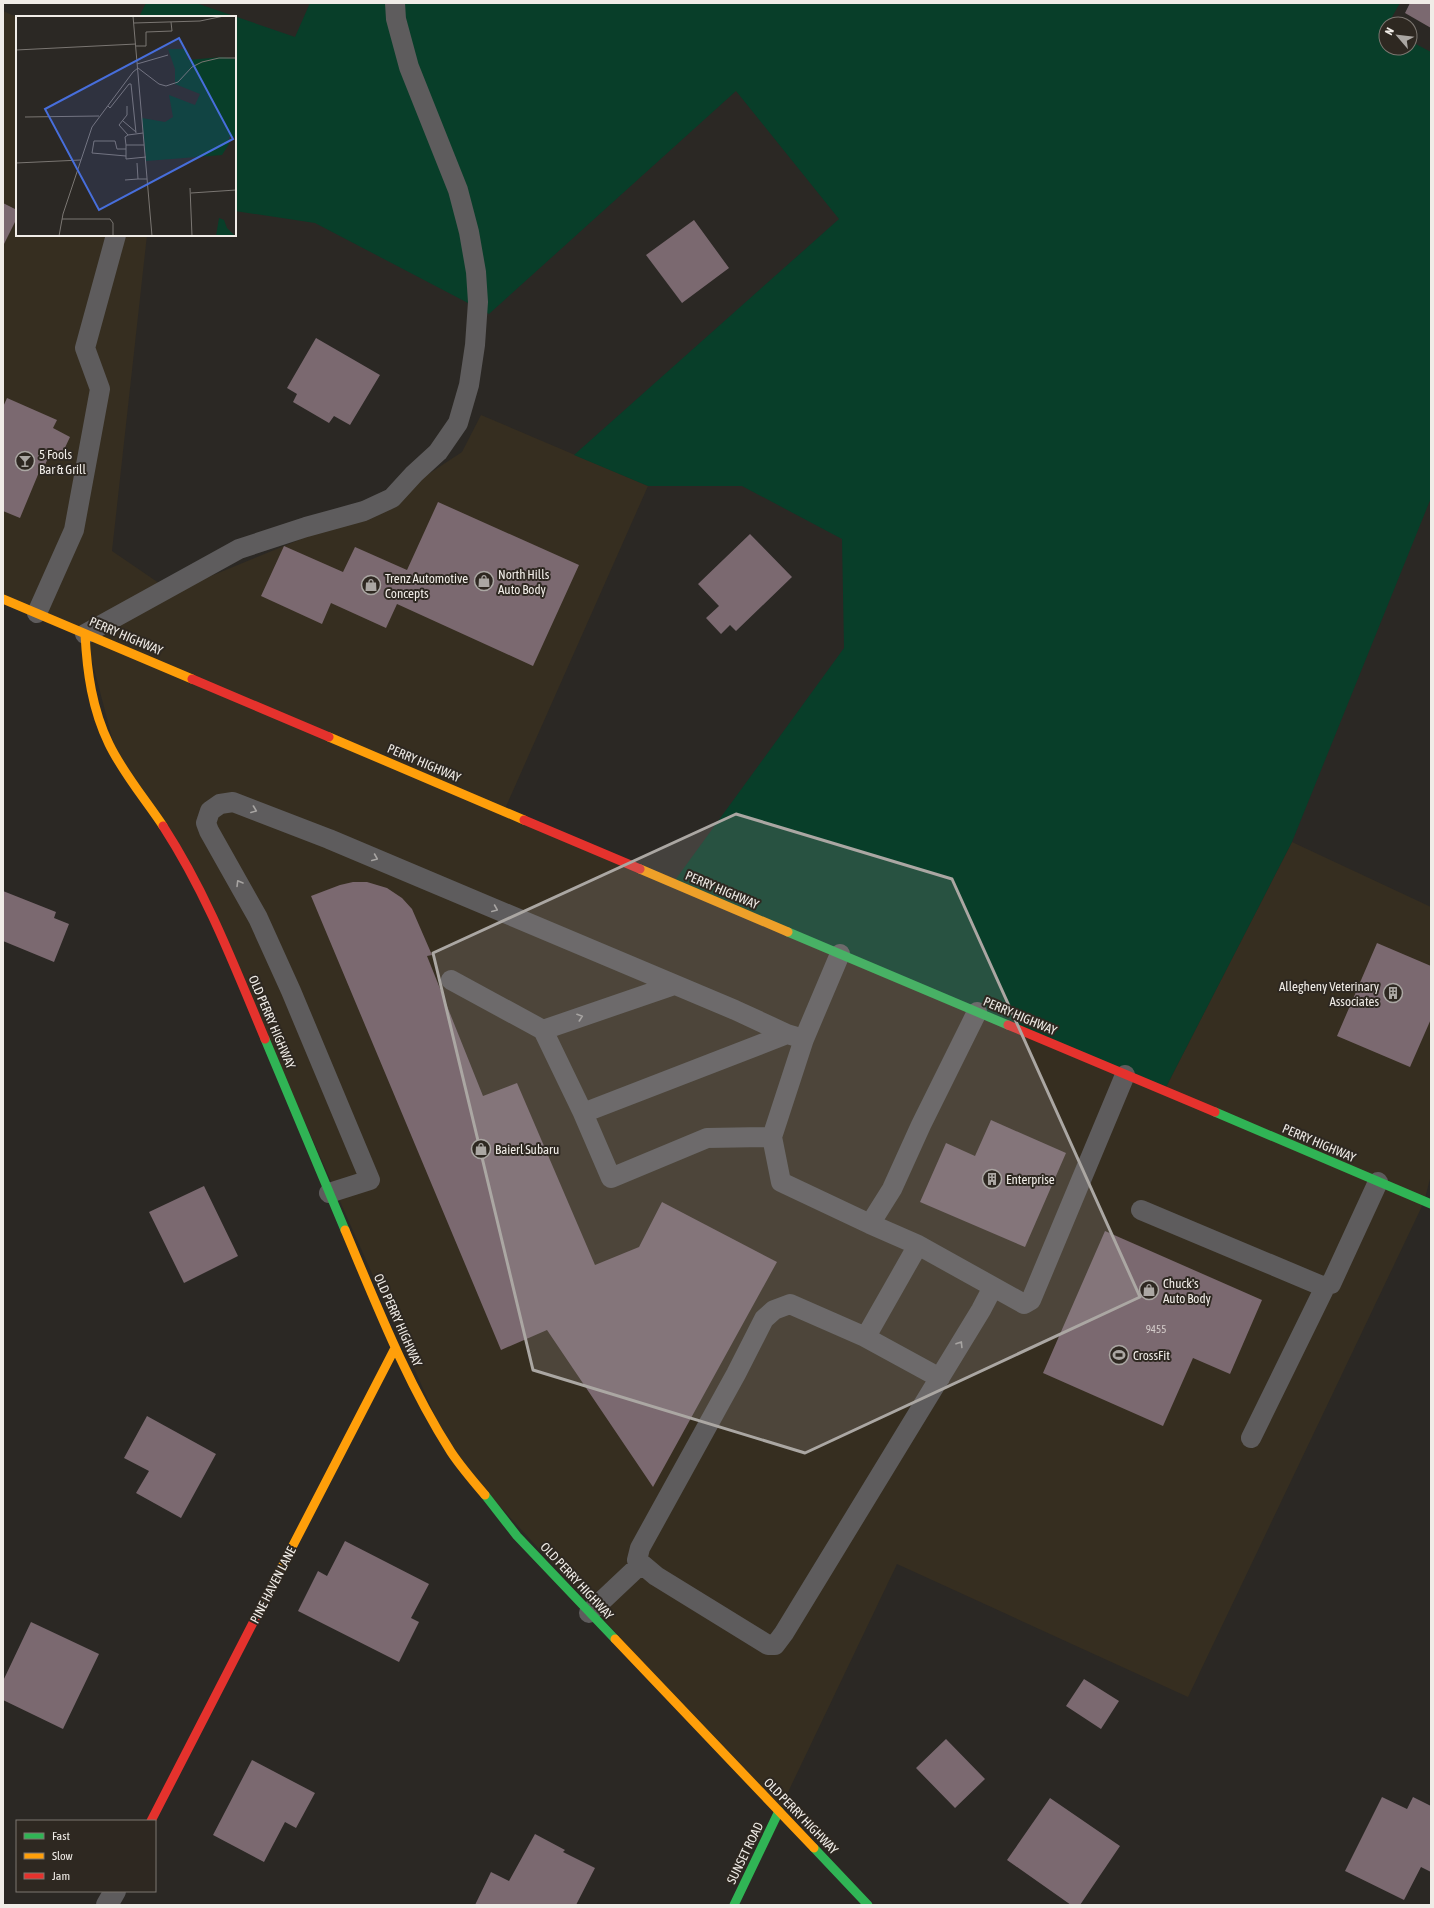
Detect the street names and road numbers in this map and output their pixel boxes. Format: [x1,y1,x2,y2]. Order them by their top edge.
street label: PERRY HIGHWAY [87,614,165,658]
street label: PERRY HIGHWAY [385,741,463,785]
street label: PERRY HIGHWAY [683,868,761,912]
street label: OLD PERRY HIGHWAY [246,973,299,1071]
street label: PERRY HIGHWAY [981,994,1059,1038]
street label: PERRY HIGHWAY [1280,1121,1358,1165]
street label: OLD PERRY HIGHWAY [371,1271,425,1369]
street label: OLD PERRY HIGHWAY [537,1539,617,1623]
street label: PINE HAVEN LANE [247,1544,299,1626]
street label: OLD PERRY HIGHWAY [761,1775,841,1857]
street label: SUNSET ROAD [724,1820,766,1886]

